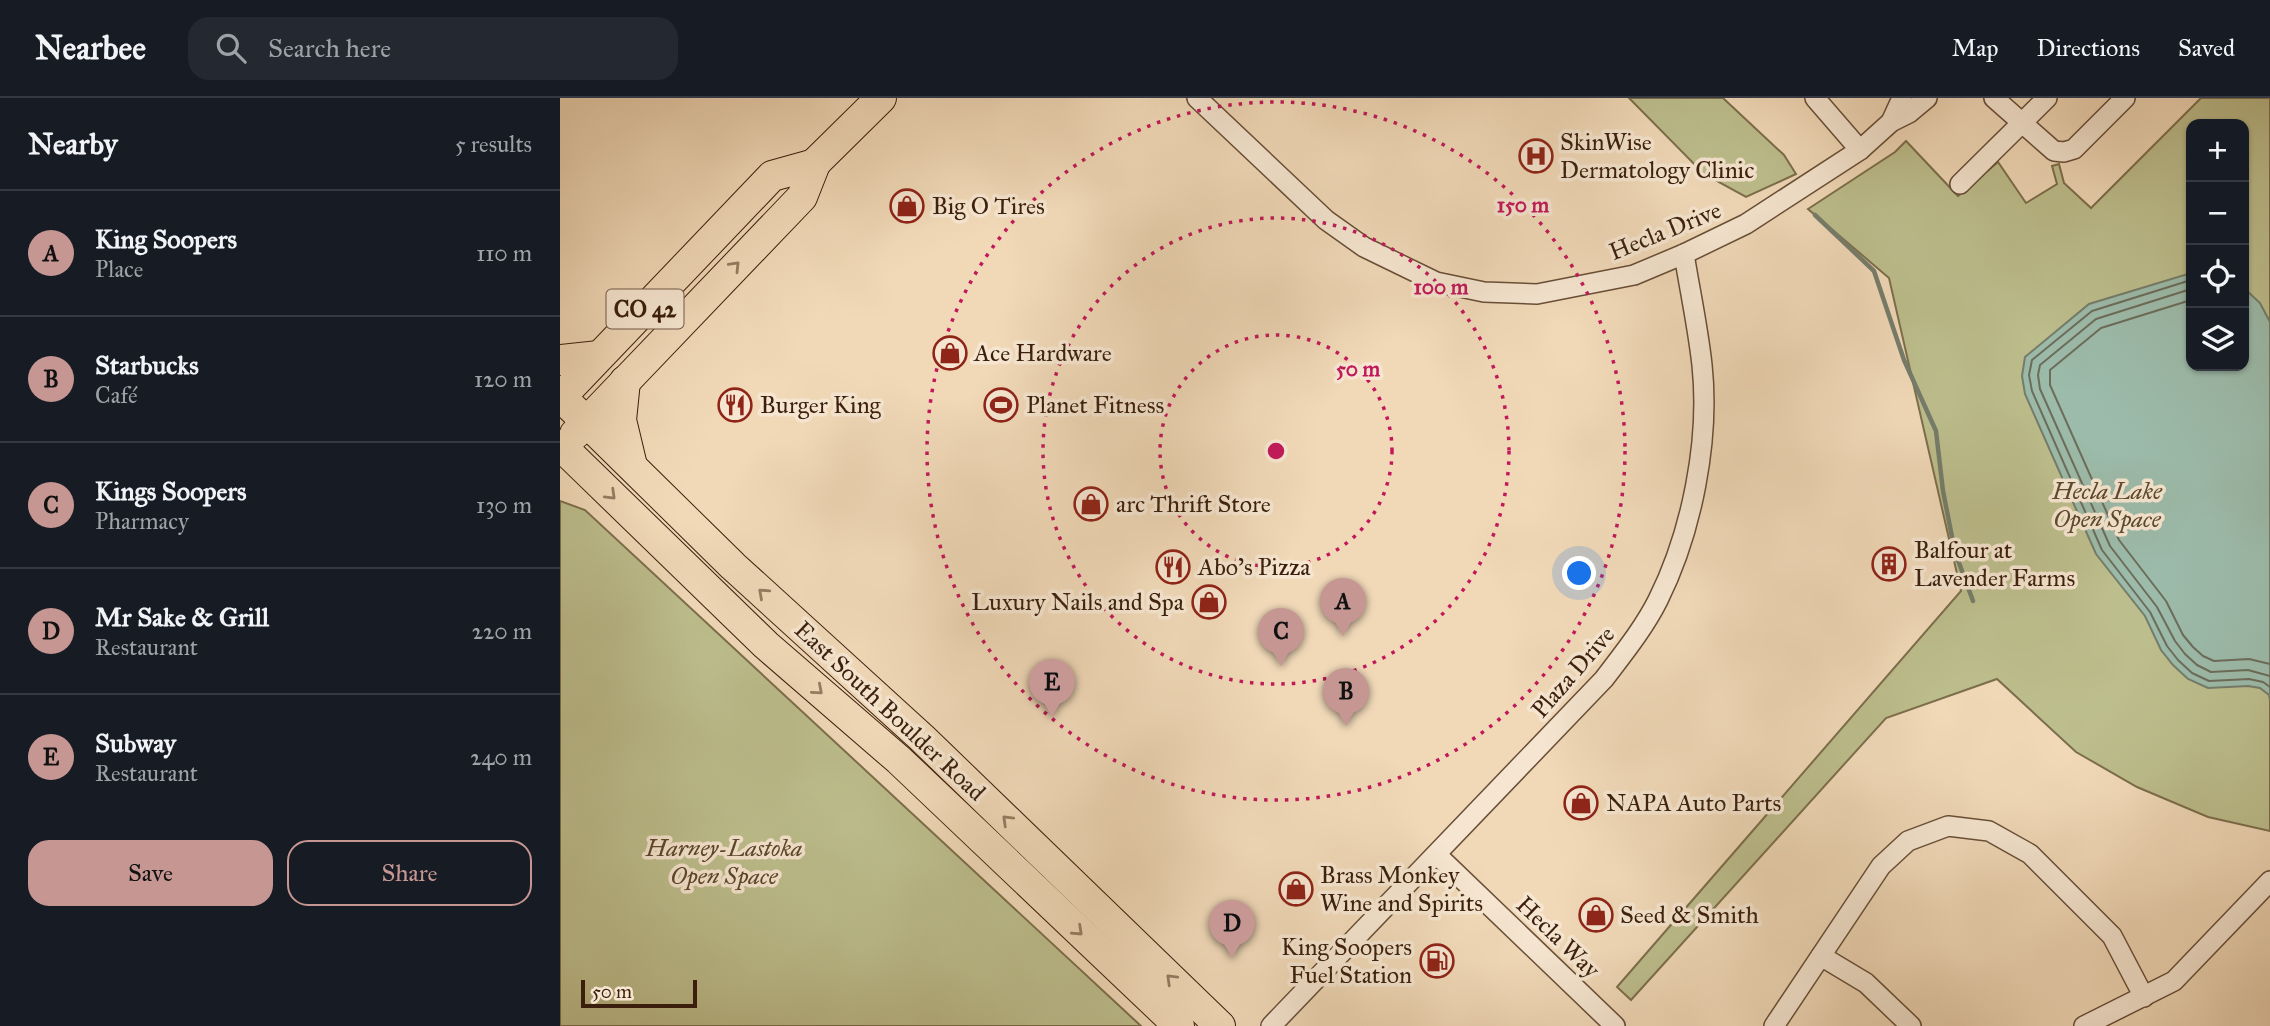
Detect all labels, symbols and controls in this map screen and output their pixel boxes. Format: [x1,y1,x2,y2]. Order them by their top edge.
search box [188,17,678,80]
text: Nearbee [35,28,146,68]
icon: search [212,29,250,67]
text: Search here [268,32,391,64]
text: Map [1952,33,1999,63]
text: Directions [2037,33,2140,63]
text: Saved [2178,33,2235,63]
map controls [2186,119,2249,371]
button: + [2186,119,2249,182]
text: Nearby [28,126,118,162]
place label: SkinWise Dermatology Clinic [1560,127,1754,185]
text: 5 results [455,130,532,158]
hospital icon: SkinWise Dermatology Clinic [1517,137,1555,175]
button: − [2186,182,2249,245]
shop icon: Big O Tires [888,187,926,225]
place label: Big O Tires [932,191,1045,221]
text: 150 m [1497,192,1549,218]
street label: Hecla Drive [1605,195,1725,267]
text: King Soopers [95,223,237,255]
text: A [43,239,59,267]
text: 110 m [476,239,532,267]
button: locate [2186,245,2249,308]
text: Place [95,255,143,283]
one-way arrow [727,261,740,274]
text: 100 m [1414,274,1469,300]
road number: CO 42 [606,290,684,328]
button: layers [2186,308,2249,371]
shop icon: Ace Hardware [931,334,969,372]
place label: Ace Hardware [973,338,1112,368]
text: Starbucks [95,349,199,381]
text: 50 m [1336,356,1380,382]
text: B [43,365,59,393]
text: 120 m [474,365,532,393]
text: Café [95,381,138,409]
restaurant icon: Burger King [716,386,754,424]
sports icon: Planet Fitness [982,386,1020,424]
place label: Burger King [760,390,882,420]
place label: Planet Fitness [1026,390,1164,420]
centre of rings [1264,439,1288,463]
text: Kings Soopers [95,475,247,507]
park label: Hecla Lake Open Space [2051,476,2163,534]
shop icon: arc Thrift Store [1072,485,1110,523]
one-way arrow [602,486,615,499]
place label: arc Thrift Store [1116,489,1271,519]
text: C [43,491,59,519]
text: 130 m [476,491,532,519]
text: Pharmacy [95,507,189,535]
place label: Balfour at Lavender Farms [1914,535,2075,593]
building icon: Balfour at Lavender Farms [1870,545,1908,583]
restaurant icon: Abo's Pizza [1154,548,1192,586]
place label: Abo's Pizza [1197,552,1311,582]
your location [1562,556,1596,590]
pin: A [1320,578,1366,636]
shop icon: Luxury Nails and Spa [1190,583,1228,621]
place label: Luxury Nails and Spa [971,587,1185,617]
one-way arrow [758,589,771,601]
text: Mr Sake & Grill [95,601,269,633]
pin: C [1258,608,1304,666]
street label: East South Boulder Road [788,615,992,807]
text: D [42,617,60,645]
text: 220 m [472,617,532,645]
street label: Plaza Drive [1525,620,1621,724]
text: Restaurant [95,633,198,661]
pin: E [1029,659,1075,717]
pin: B [1323,668,1369,726]
one-way arrow [809,682,822,694]
text: Subway [95,727,176,759]
text: E [43,743,59,771]
text: 240 m [470,743,532,771]
text: Restaurant [95,759,198,787]
shop icon: NAPA Auto Parts [1562,784,1600,822]
place label: NAPA Auto Parts [1606,788,1781,818]
one-way arrow [1003,816,1016,829]
park label: Harney-Lastoka Open Space [645,833,802,891]
button: Save [28,840,273,906]
button: Share [287,840,532,906]
place label: Brass Monkey Wine and Spirits [1320,860,1483,918]
shop icon: Brass Monkey Wine and Spirits [1277,870,1315,908]
street label: Hecla Way [1510,890,1607,985]
shop icon: Seed & Smith [1577,896,1615,934]
pin: D [1209,900,1255,958]
place label: Seed & Smith [1620,900,1759,930]
one-way arrow [1070,922,1083,935]
place label: King Soopers Fuel Station [1281,932,1412,990]
fuel station icon: King Soopers Fuel Station [1418,942,1456,980]
one-way arrow [1166,974,1179,987]
scale bar [581,977,696,1009]
text: 50 m [592,980,632,1003]

